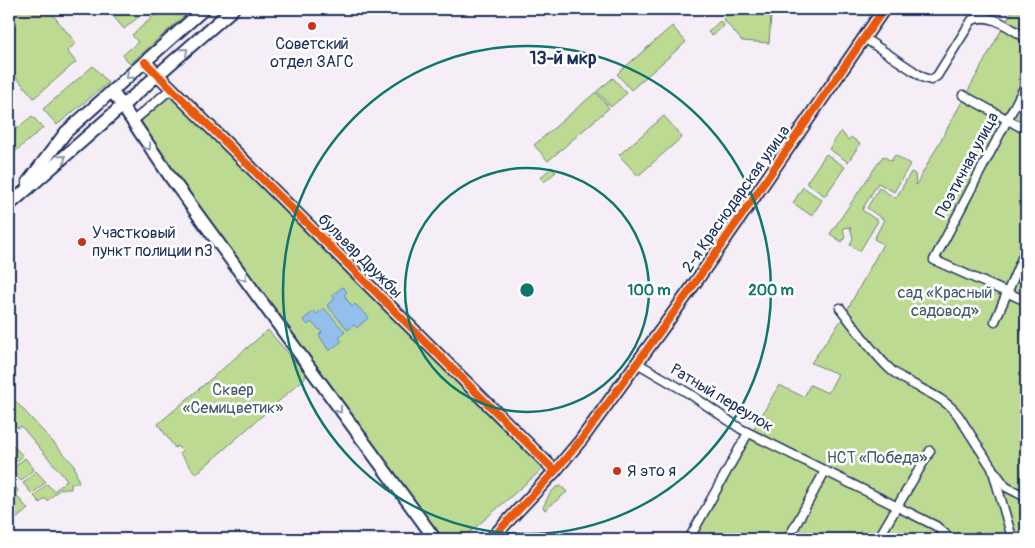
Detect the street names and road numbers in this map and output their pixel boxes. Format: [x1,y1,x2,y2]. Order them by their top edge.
street label: Поэтичная улица [931,109,1003,221]
street label: 2-я Краснодарская улица [678,122,794,276]
street label: бульвар Дружбы [313,209,407,303]
street label: Ратный переулок [667,359,777,437]

